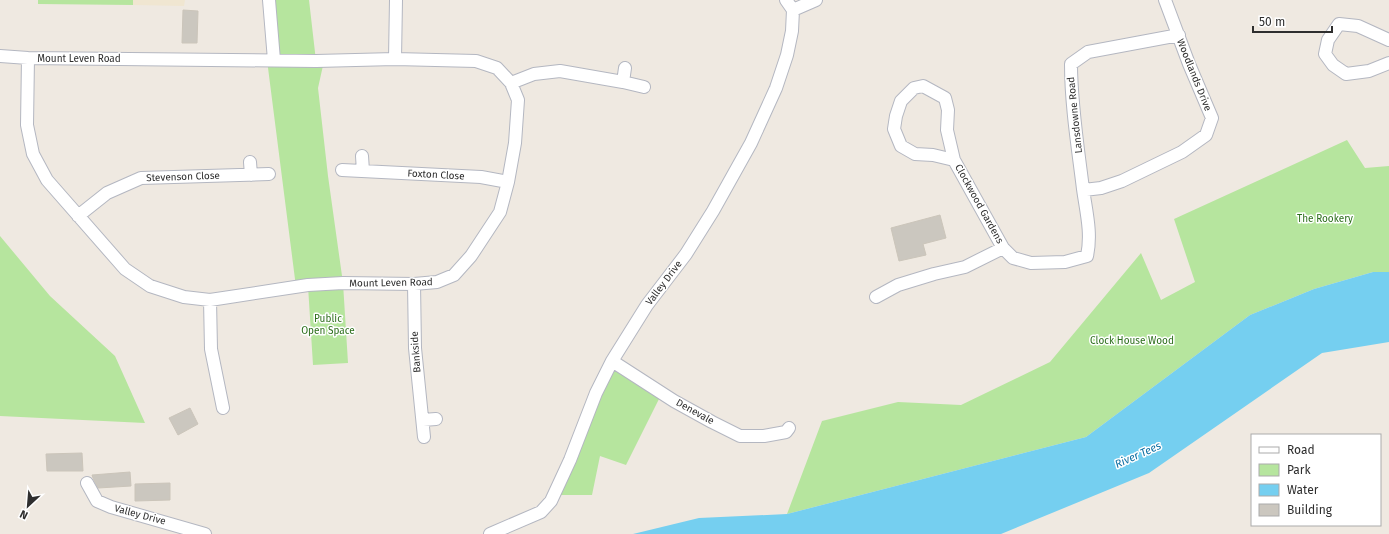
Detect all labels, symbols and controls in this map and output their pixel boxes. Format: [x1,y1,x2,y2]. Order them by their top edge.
scale bar [1253,8,1332,34]
text: 50 m [1259,15,1285,29]
street label: Woodlands Drive [1174,37,1214,113]
street label: Mount Leven Road [37,53,121,65]
street label: Lansdowne Road [1065,76,1085,154]
street label: Clockwood Gardens [952,162,1006,246]
street label: Foxton Close [407,168,465,182]
street label: Stevenson Close [146,170,220,184]
park label: The Rookery [1297,213,1353,225]
street label: Valley Drive [643,258,685,308]
street label: Mount Leven Road [349,276,433,290]
park label: Public Open Space [301,313,355,337]
street label: Bankside [409,331,423,373]
park label: Clock House Wood [1090,335,1174,347]
street label: Denevale [674,397,716,427]
legend [1251,434,1381,526]
water label: River Tees [1113,439,1163,471]
text: Road [1287,443,1315,457]
text: Park [1287,463,1311,477]
text: Water [1287,483,1319,497]
north arrow [8,486,48,526]
street label: Valley Drive [113,502,167,528]
text: Building [1287,503,1333,517]
text: N [18,507,30,522]

